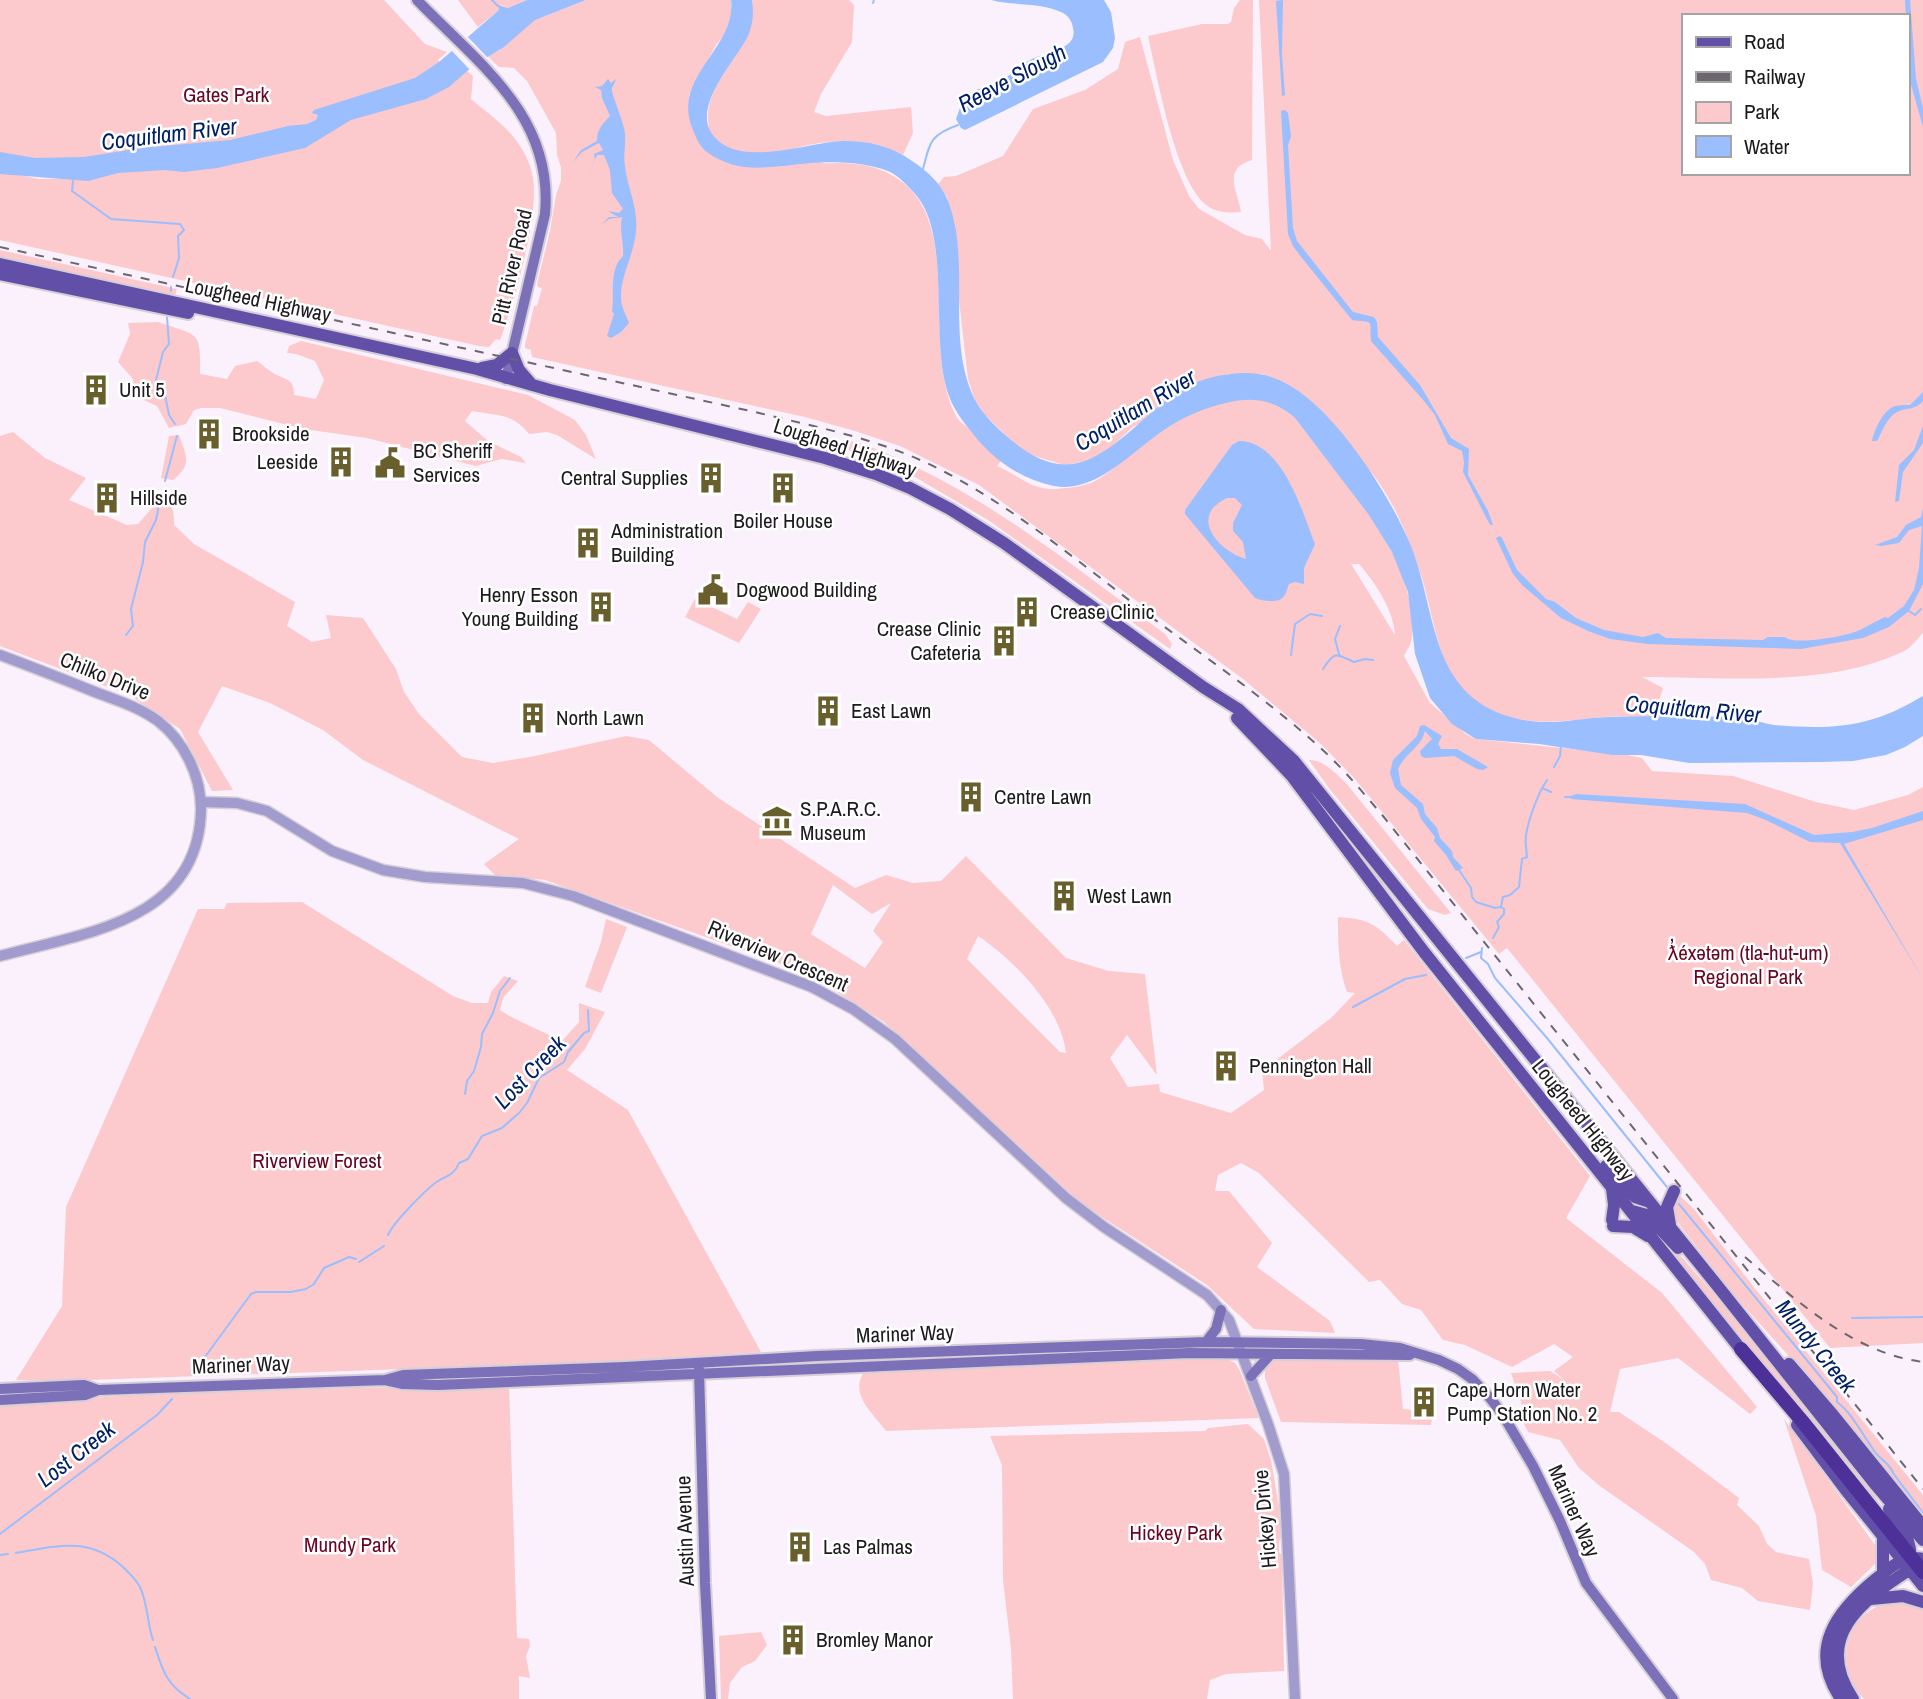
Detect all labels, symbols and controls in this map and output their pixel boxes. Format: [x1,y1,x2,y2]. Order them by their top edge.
legend [1682,14,1909,175]
text: Road [1744,27,1785,56]
water label: Reeve Slough [952,36,1071,119]
text: Railway [1744,62,1806,91]
park label: Gates Park [183,80,269,109]
text: Park [1744,97,1780,126]
water label: Coquitlam River [99,110,239,157]
text: Water [1744,132,1790,161]
street label: Pitt River Road [484,206,539,328]
street label: Lougheed Highway [183,270,334,329]
water label: Coquitlam River [1068,361,1202,458]
building icon: Unit 5 [79,373,113,407]
place label: Unit 5 [119,375,165,404]
street label: Lougheed Highway [770,411,921,484]
building icon: Brookside [192,417,226,451]
place label: Brookside [232,419,310,448]
place label: BC Sheriff Services [413,436,493,489]
building icon: Leeside [324,445,358,479]
public building icon: BC Sheriff Services [373,446,407,480]
place label: Leeside [257,447,318,476]
building icon: Central Supplies [694,461,728,495]
place label: Central Supplies [561,463,688,492]
building icon: Boiler House [766,471,800,505]
building icon: Hillside [90,481,124,515]
place label: Hillside [130,483,187,512]
place label: Boiler House [733,506,833,535]
place label: Administration Building [610,516,723,569]
building icon: Administration Building [571,526,605,560]
public building icon: Dogwood Building [696,573,730,607]
place label: Dogwood Building [736,575,877,604]
place label: Henry Esson Young Building [462,580,578,633]
building icon: Henry Esson Young Building [584,590,618,624]
building icon: Crease Clinic [1010,595,1044,629]
place label: Crease Clinic [1050,597,1154,626]
place label: Crease Clinic Cafeteria [877,614,981,667]
building icon: Crease Clinic Cafeteria [987,624,1021,658]
street label: Chilko Drive [56,644,155,707]
water label: Coquitlam River [1624,687,1763,730]
building icon: East Lawn [811,694,845,728]
place label: East Lawn [851,696,931,725]
building icon: North Lawn [516,701,550,735]
place label: North Lawn [556,703,644,732]
building icon: Centre Lawn [954,780,988,814]
place label: Centre Lawn [994,782,1092,811]
place label: S.P.A.R.C. Museum [800,794,881,847]
museum icon: S.P.A.R.C. Museum [760,804,794,838]
building icon: West Lawn [1047,879,1081,913]
place label: West Lawn [1087,881,1172,910]
street label: Riverview Crescent [703,913,853,998]
park label: ƛ̓éxətəm (tla-hut-um) Regional Park [1668,938,1828,991]
water label: Lost Creek [487,1027,574,1115]
building icon: Pennington Hall [1209,1049,1243,1083]
place label: Pennington Hall [1249,1051,1372,1080]
street label: Lougheed Highway [1525,1053,1642,1187]
park label: Riverview Forest [252,1146,382,1175]
water label: Mundy Creek [1769,1292,1865,1400]
street label: Mariner Way [856,1317,955,1350]
street label: Mariner Way [192,1348,291,1381]
place label: Cape Horn Water Pump Station No. 2 [1447,1375,1597,1428]
building icon: Cape Horn Water Pump Station No. 2 [1407,1385,1441,1419]
water label: Lost Creek [30,1412,122,1494]
street label: Mariner Way [1541,1460,1608,1562]
street label: Hickey Drive [1246,1469,1283,1569]
street label: Austin Avenue [668,1475,701,1588]
park label: Hickey Park [1130,1518,1223,1547]
park label: Mundy Park [304,1530,396,1559]
building icon: Las Palmas [783,1530,817,1564]
place label: Las Palmas [823,1532,913,1561]
building icon: Bromley Manor [776,1623,810,1657]
place label: Bromley Manor [816,1625,933,1654]

